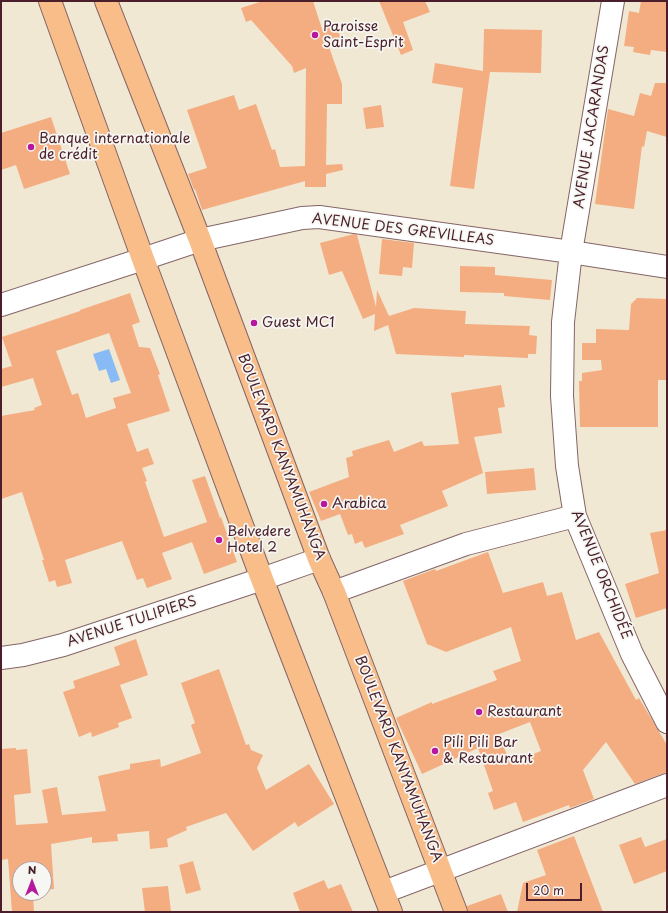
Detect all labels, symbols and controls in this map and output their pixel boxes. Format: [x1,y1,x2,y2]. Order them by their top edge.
place label: Paroisse Saint-Esprit [323,19,404,52]
marker: Paroisse Saint-Esprit [310,30,320,40]
street label: AVENUE JACARANDAS [571,44,613,210]
place label: Banque internationale de crédit [39,131,191,164]
marker: Banque internationale de crédit [26,142,36,152]
street label: AVENUE DES GREVILLEAS [311,210,495,250]
place label: Guest MC1 [262,315,335,331]
marker: Guest MC1 [249,318,259,328]
street label: BOULEVARD KANYAMUHANGA [234,351,328,563]
place label: Arabica [332,496,387,512]
marker: Arabica [319,499,329,509]
street label: AVENUE ORCHIDÉE [567,508,635,642]
place label: Belvedere Hotel 2 [227,524,291,556]
marker: Belvedere Hotel 2 [214,535,224,545]
street label: AVENUE TULIPIERS [65,593,199,651]
street label: BOULEVARD KANYAMUHANGA [351,653,445,865]
place label: Restaurant [487,704,562,720]
marker: Restaurant [474,707,484,717]
place label: Pili Pili Bar & Restaurant [443,735,533,768]
marker: Pili Pili Bar & Restaurant [430,746,440,756]
north arrow [12,861,52,901]
text: N [28,861,36,878]
scale bar [528,875,584,901]
text: 20 m [533,881,564,899]

